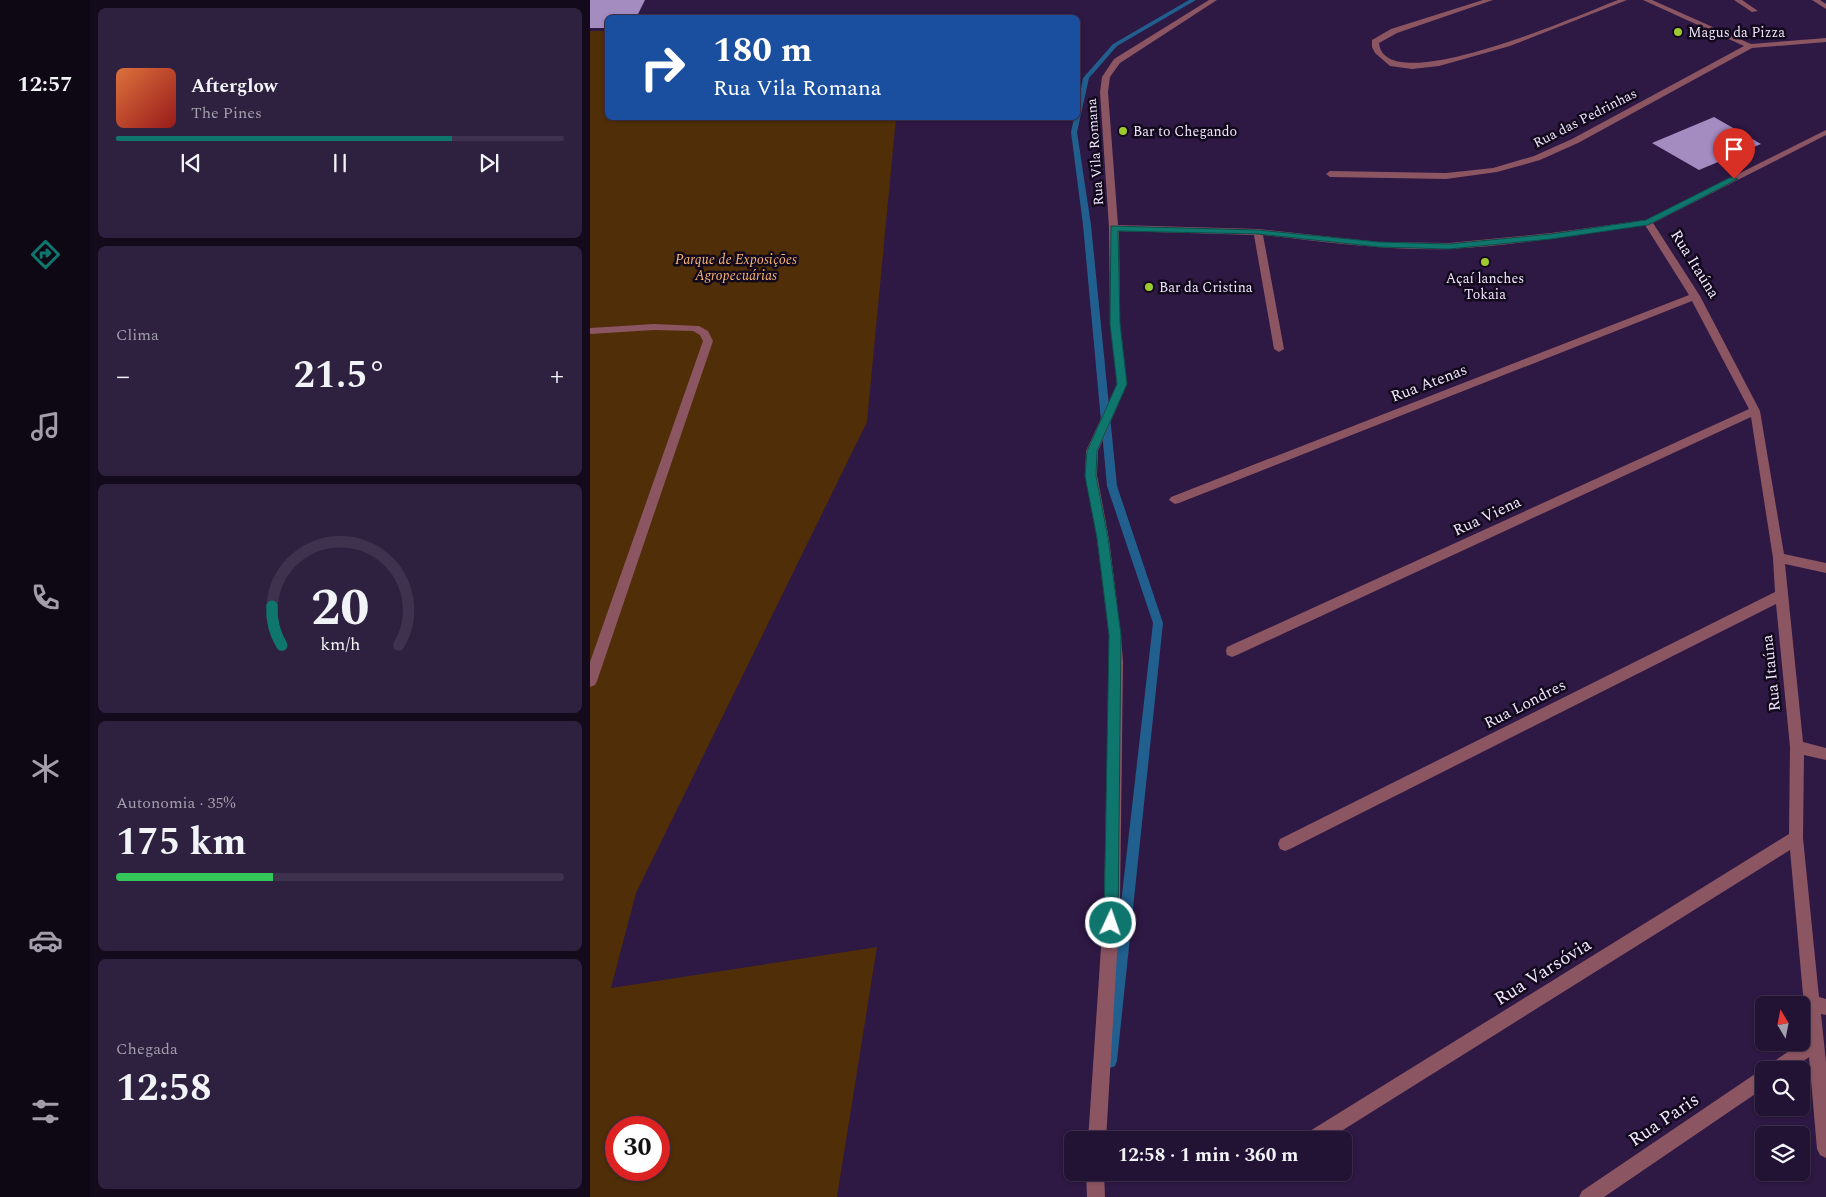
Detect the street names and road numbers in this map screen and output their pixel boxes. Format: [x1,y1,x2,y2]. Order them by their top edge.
street label: Rua das Pedrinhas [1529,83,1641,153]
street label: Rua Vila Romana [1081,98,1109,206]
street label: Rua Itaúna [1664,225,1726,303]
street label: Rua Atenas [1387,357,1471,409]
street label: Rua Viena [1449,490,1525,542]
street label: Rua Itaúna [1755,633,1787,713]
street label: Rua Londres [1480,673,1570,735]
street label: Rua Varsóvia [1489,930,1598,1013]
street label: Rua Paris [1623,1086,1705,1154]

